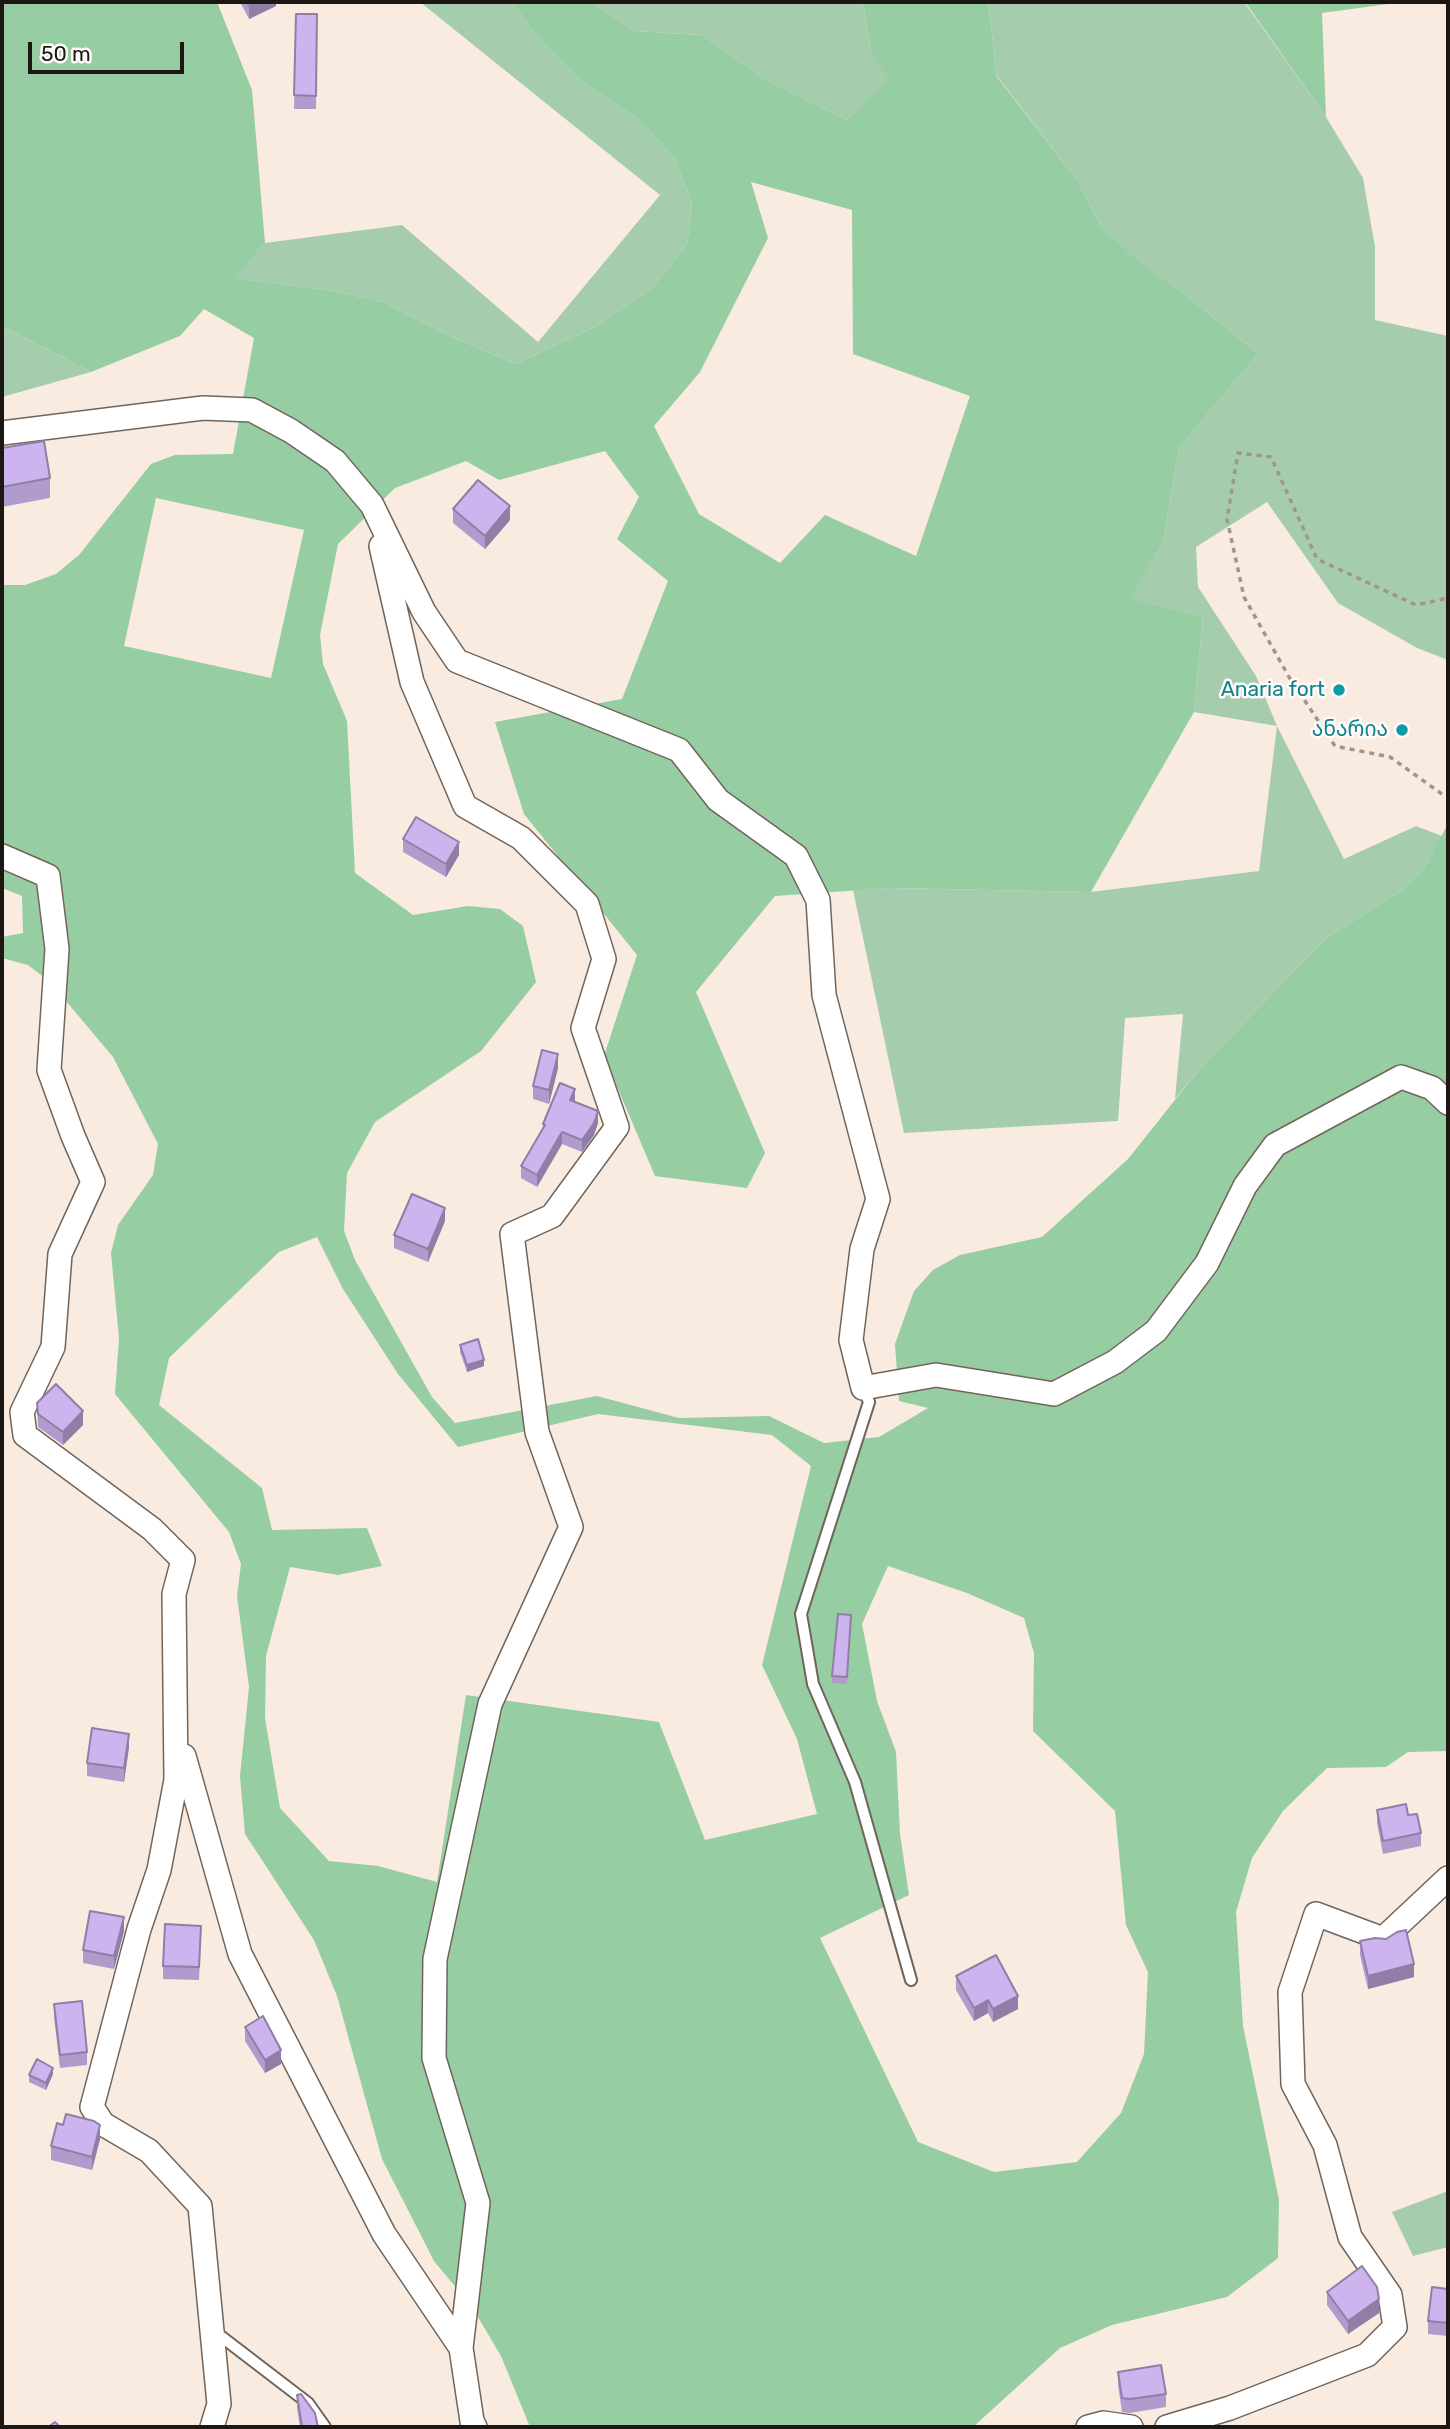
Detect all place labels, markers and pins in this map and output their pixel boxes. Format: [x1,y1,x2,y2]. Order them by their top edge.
place label: Anaria fort [1221,677,1325,703]
marker: Anaria fort [1331,682,1347,698]
place label: ანარია [1312,717,1388,743]
marker: ანარია [1394,722,1410,738]

